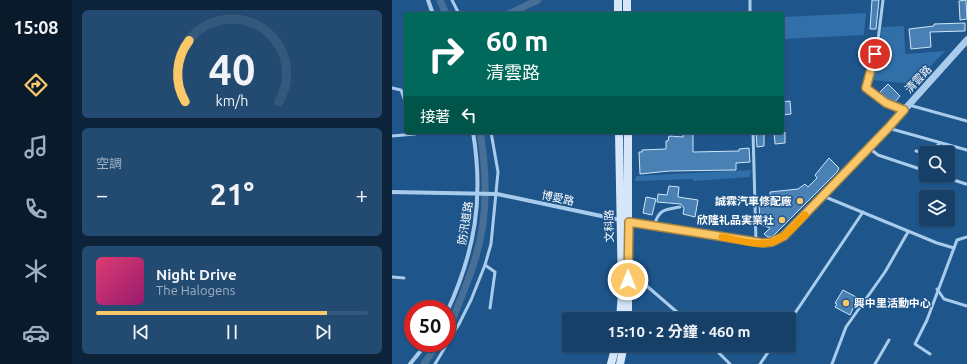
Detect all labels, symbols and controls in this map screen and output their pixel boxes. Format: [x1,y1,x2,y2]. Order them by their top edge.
text: 15:08 [13,17,59,37]
text: 60 m [486,25,548,56]
icon: right [420,28,472,80]
pin [858,37,892,71]
icon: arrive [864,43,886,65]
text: 40 [209,46,255,93]
text: 清雲路 [486,62,540,82]
street label: 清雲路 [902,63,934,95]
icon: directions [22,71,50,99]
text: km/h [216,93,248,109]
icon: left [458,104,480,126]
text: 接著 [420,108,450,125]
icon: music [22,133,50,161]
map controls [919,146,955,226]
button: search [919,146,955,182]
text: 空調 [96,156,122,170]
text: 21° [210,177,254,211]
text: − [96,182,108,207]
text: + [356,182,368,207]
street label: 博愛路 [541,189,575,207]
button: layers [919,190,955,226]
icon: phone [22,195,50,223]
place label: 誠霖汽車修配廠 [715,195,792,207]
marker: 誠霖汽車修配廠 [795,196,805,206]
street label: 防汛道路 [456,200,474,246]
street label: 文科路 [603,209,615,243]
place label: 欣隆礼品実業社 [697,214,774,226]
marker: 欣隆礼品実業社 [777,215,787,225]
icon: climate [22,257,50,285]
position arrow [607,259,649,301]
text: Night Drive [156,266,237,283]
text: The Halogens [156,283,235,297]
place label: 興中里活動中心 [854,297,931,309]
marker: 興中里活動中心 [841,298,851,308]
speed limit sign: 50 [404,300,456,352]
icon: car [22,319,50,347]
icon: previous [130,321,152,343]
icon: pause [221,321,243,343]
icon: next [312,321,334,343]
text: 15:10 · 2 分鐘 · 460 m [607,323,751,340]

